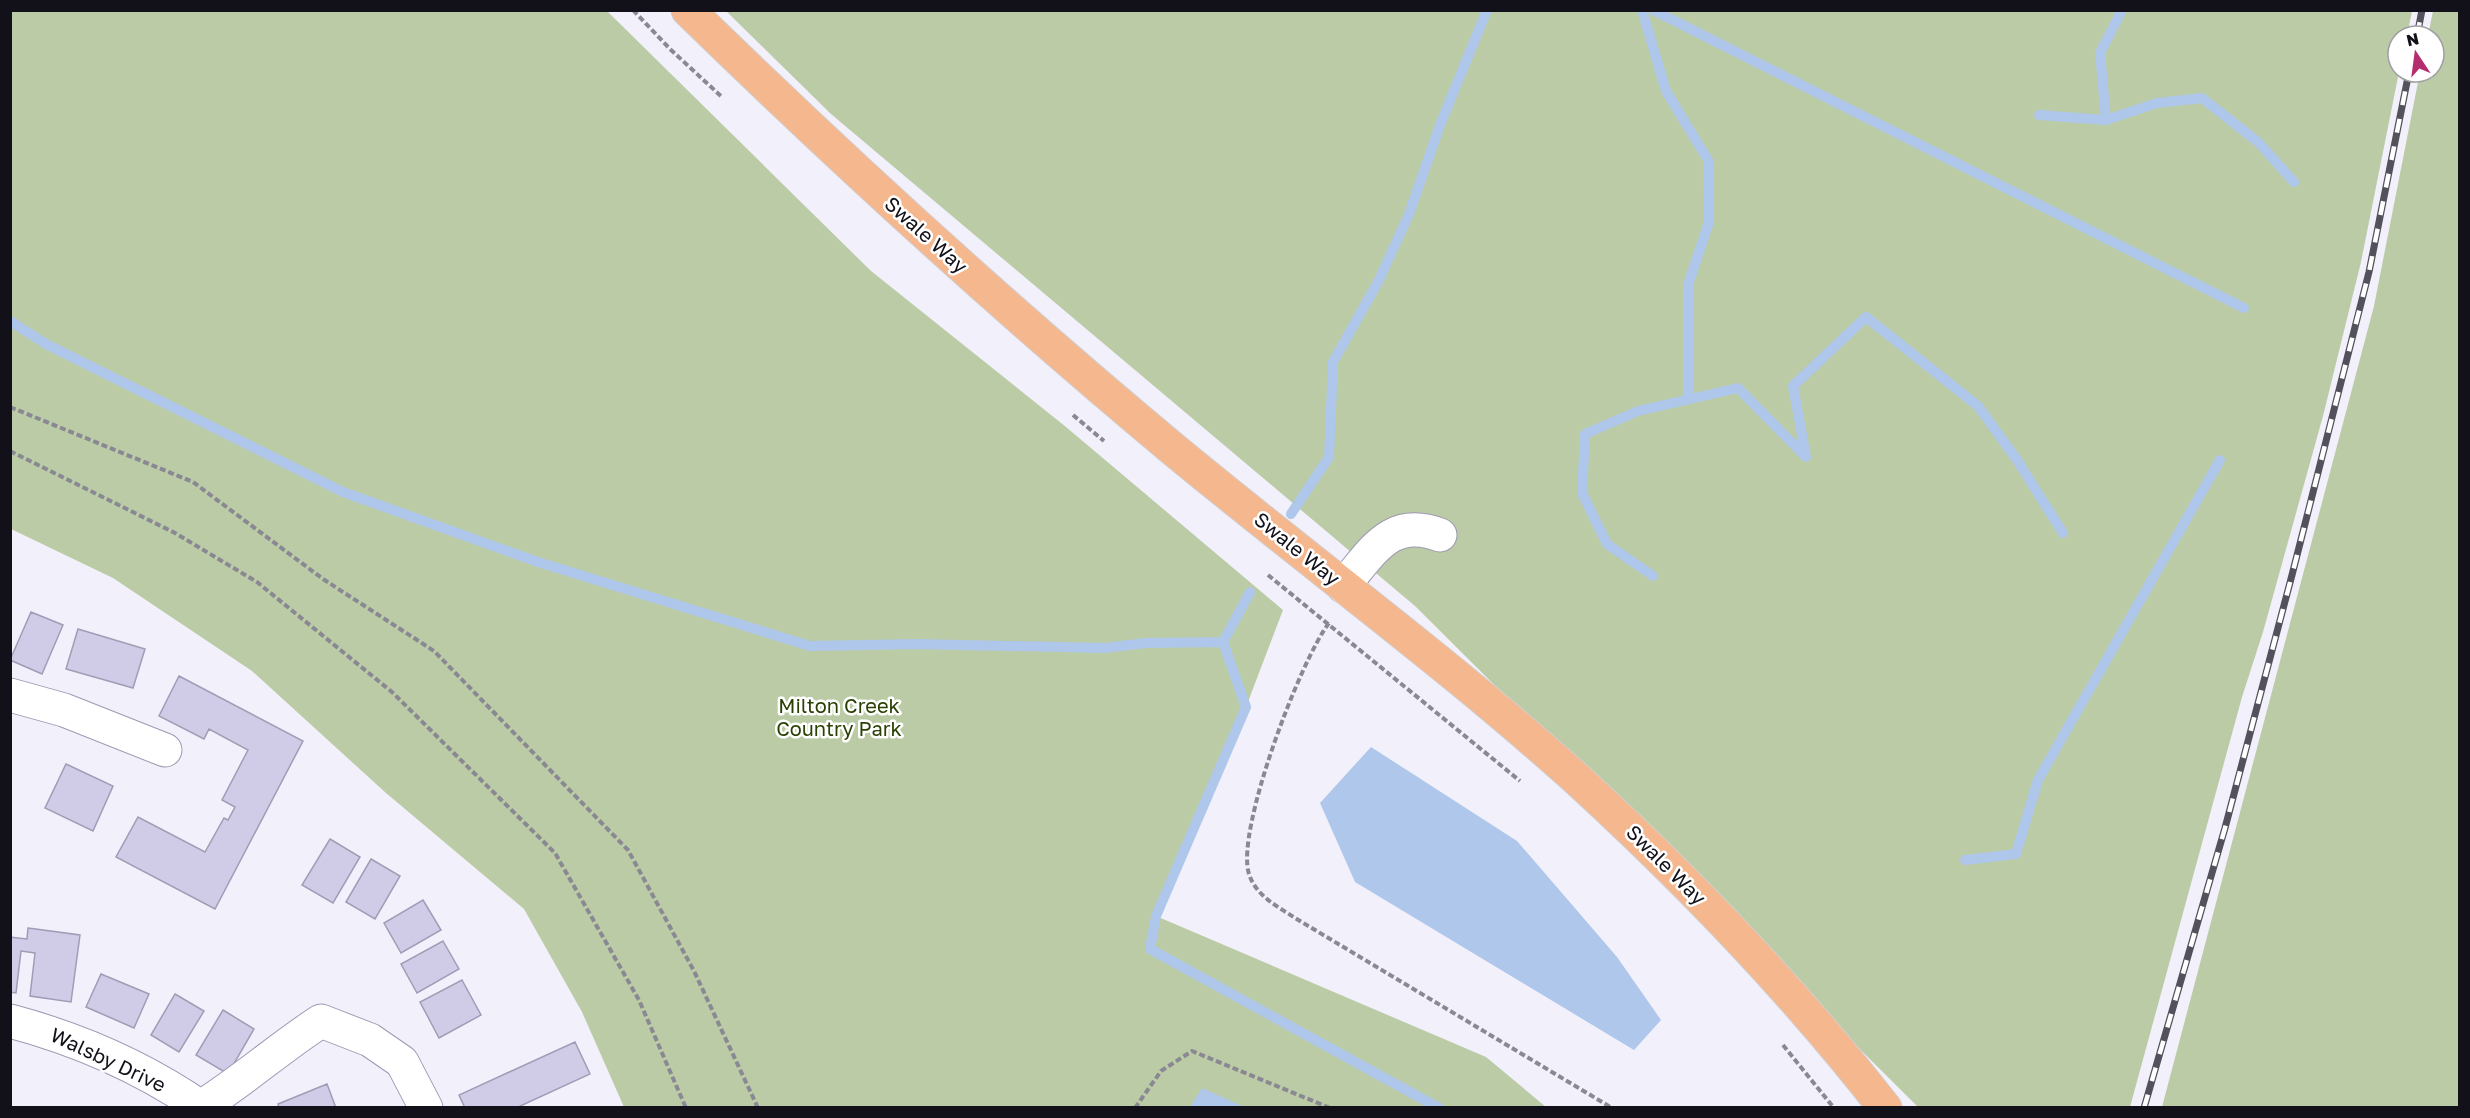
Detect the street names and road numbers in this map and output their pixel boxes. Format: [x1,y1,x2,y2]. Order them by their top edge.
street label: Swale Way [880,191,973,278]
street label: Swale Way [1250,506,1345,590]
street label: Swale Way [1622,819,1712,909]
street label: Walsby Drive [47,1022,170,1096]

